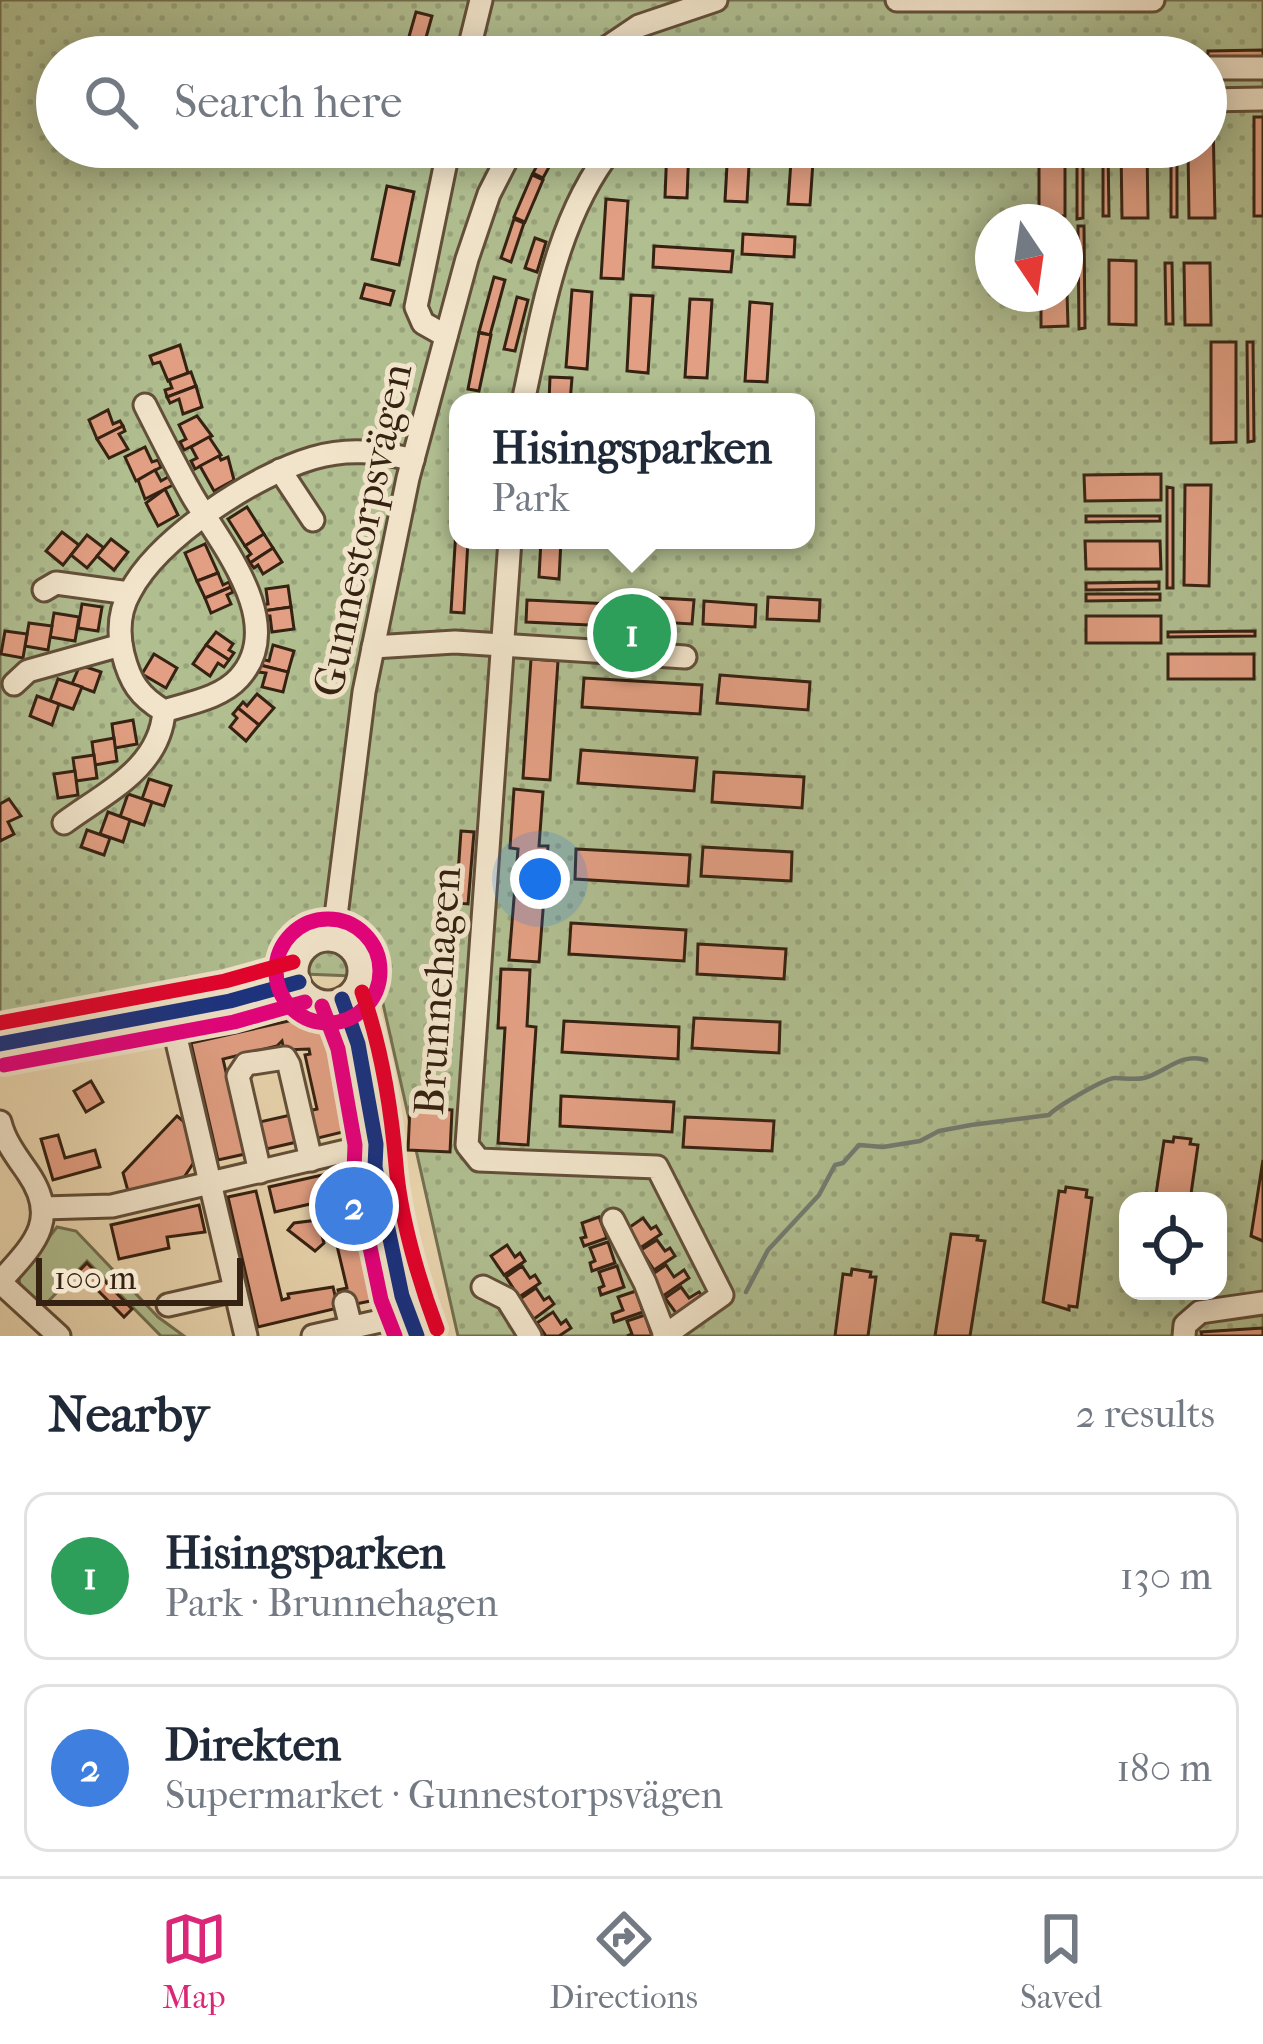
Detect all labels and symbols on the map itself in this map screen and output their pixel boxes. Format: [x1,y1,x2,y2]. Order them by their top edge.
north arrow [975,204,1083,312]
street label: Gunnestorpsvägen [304,359,422,701]
pin: 1 [593,588,671,678]
your location [510,849,570,909]
street label: Brunnehagen [405,865,471,1117]
pin: 2 [315,1161,393,1251]
scale bar [36,1252,243,1305]

